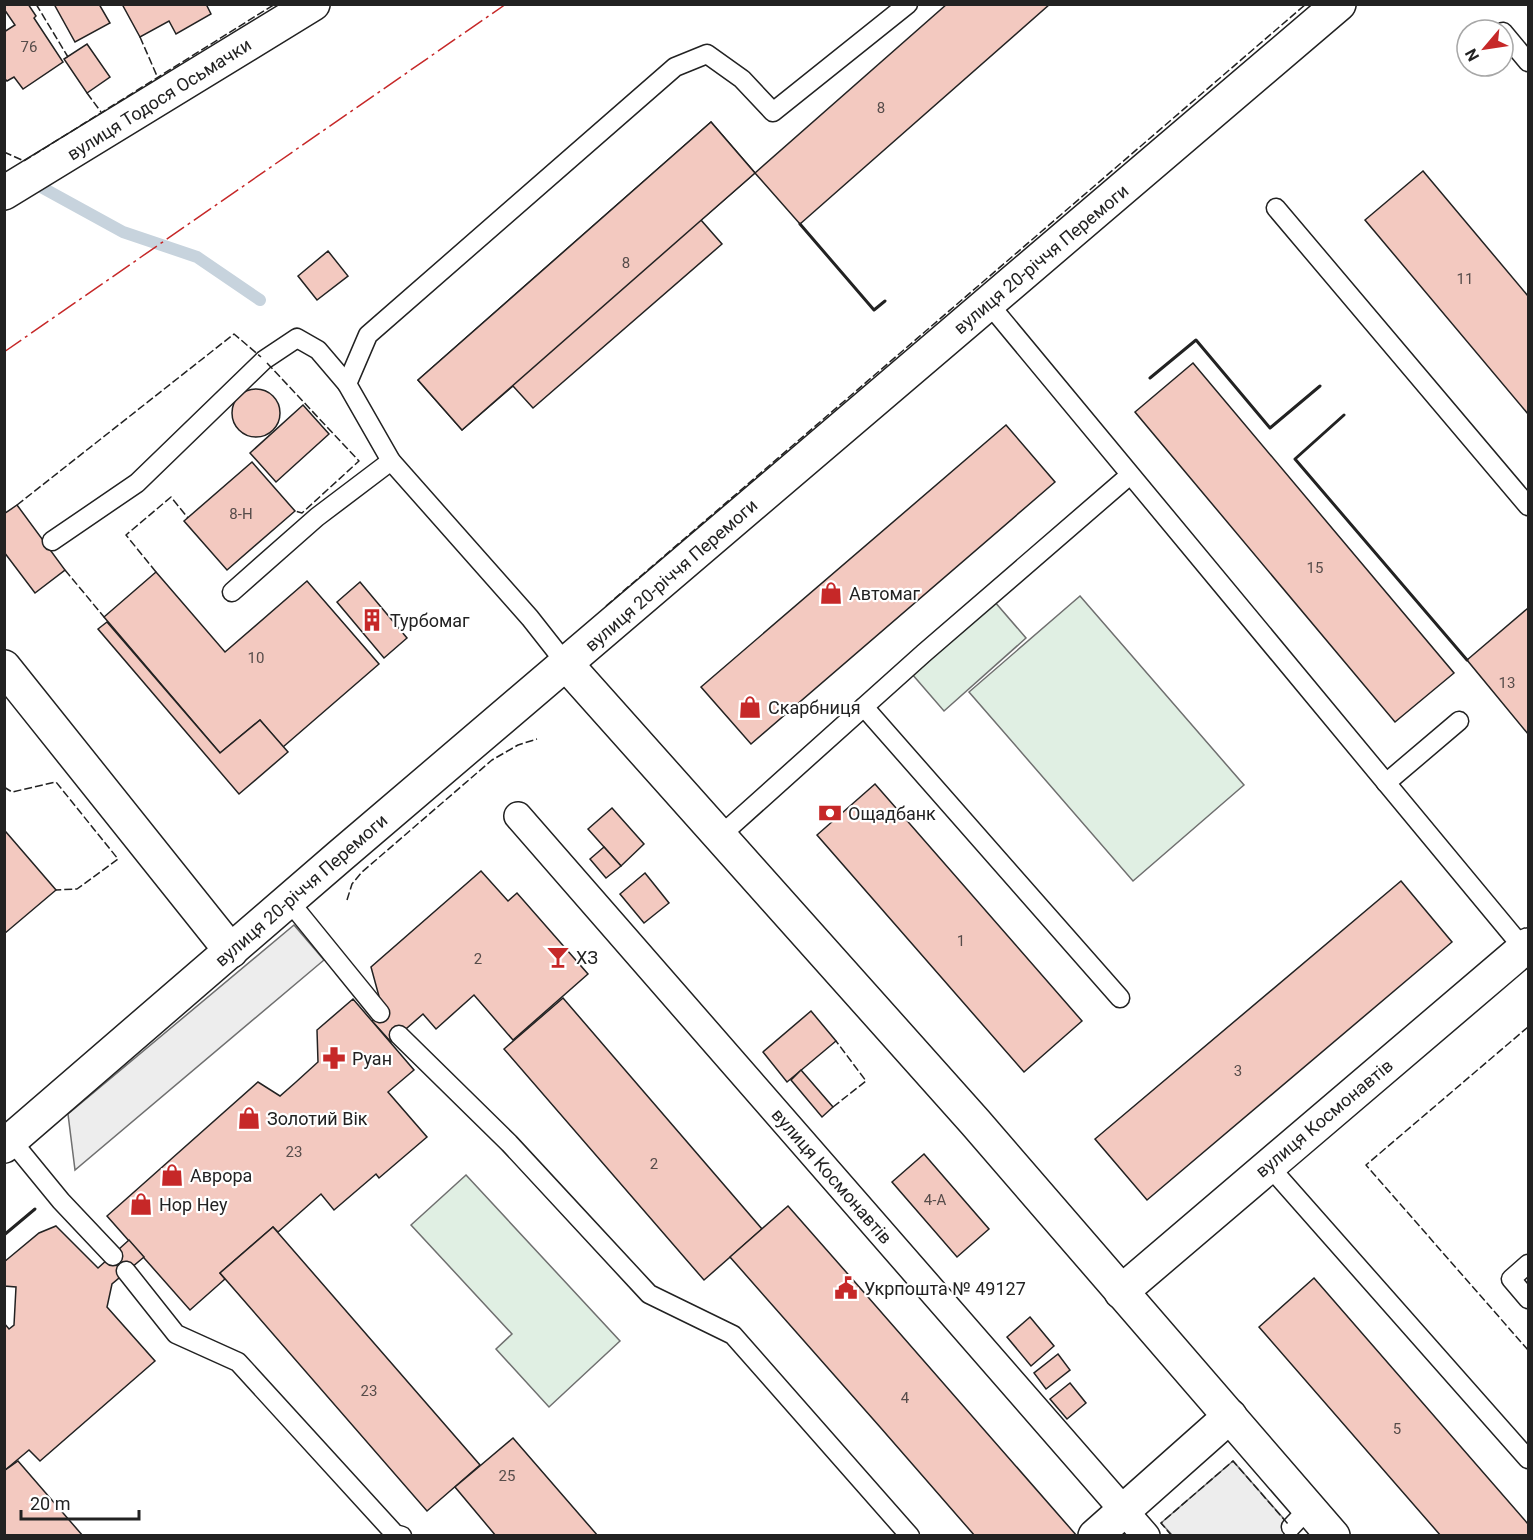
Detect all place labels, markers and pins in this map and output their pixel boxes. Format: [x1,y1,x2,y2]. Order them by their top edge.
shop icon: Автомаг [818,580,844,606]
place label: Автомаг [849,583,921,604]
building icon: Турбомаг [359,607,385,633]
place label: Турбомаг [390,610,470,631]
shop icon: Скарбниця [737,694,763,720]
place label: Скарбниця [768,697,861,718]
bank icon: Ощадбанк [817,800,843,826]
place label: Ощадбанк [848,803,936,824]
bar icon: ХЗ [545,944,571,970]
place label: ХЗ [576,947,598,968]
pharmacy icon: Руан [321,1045,347,1071]
place label: Руан [352,1048,392,1069]
shop icon: Золотий Вік [236,1105,262,1131]
place label: Золотий Вік [267,1108,368,1129]
shop icon: Аврора [159,1162,185,1188]
place label: Аврора [190,1165,252,1186]
shop icon: Hop Hey [128,1191,154,1217]
place label: Hop Hey [159,1194,228,1215]
public building icon: Укрпошта № 49127 [833,1275,859,1301]
place label: Укрпошта № 49127 [864,1278,1026,1299]

